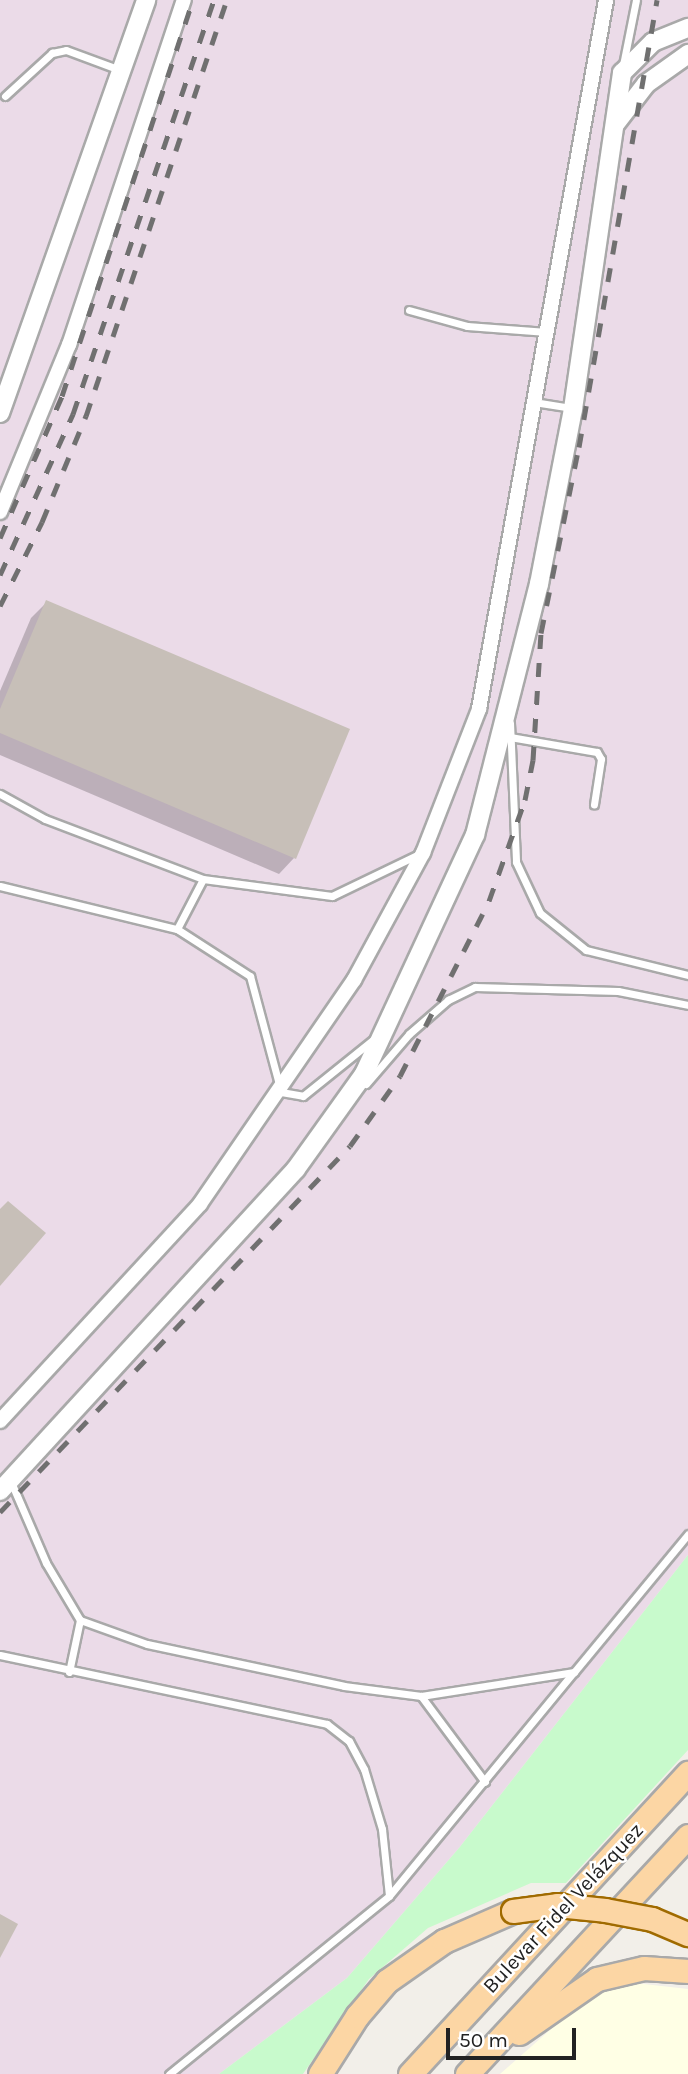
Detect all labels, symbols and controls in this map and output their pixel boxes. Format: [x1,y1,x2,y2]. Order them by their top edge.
street label: Bulevar Fidel Velázquez [478,1818,648,1998]
scale bar [450,2014,580,2058]
text: 50 m [459,2028,508,2052]

